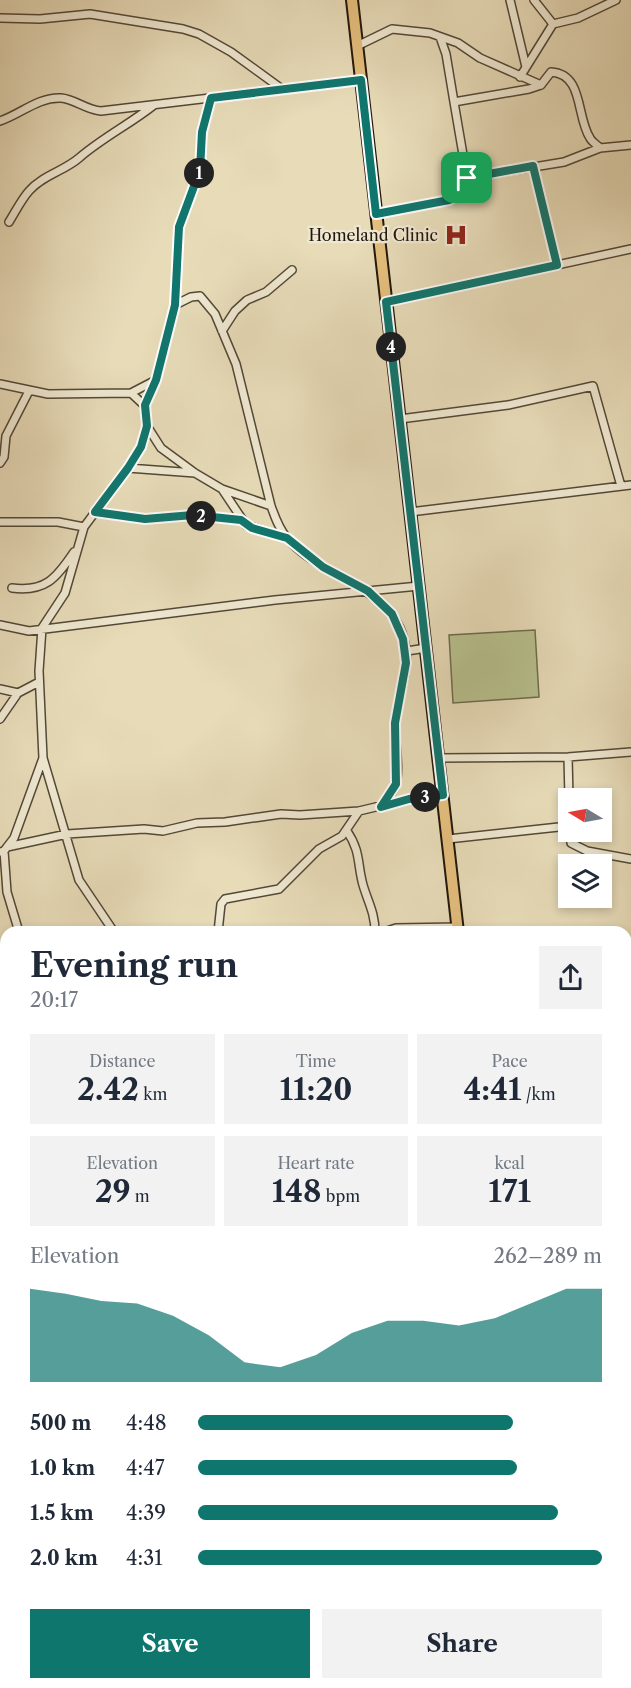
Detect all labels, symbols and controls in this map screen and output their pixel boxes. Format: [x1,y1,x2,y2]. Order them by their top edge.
pin [441,152,492,203]
pin: 1 [184,158,214,188]
icon: arrive [450,161,483,194]
text: 1 [195,163,203,183]
hospital icon: Homeland Clinic [443,222,469,248]
place label: Homeland Clinic [309,225,438,245]
pin: 4 [376,332,406,362]
text: 4 [386,337,396,357]
pin: 2 [186,501,216,531]
text: 2 [196,506,206,526]
pin: 3 [410,782,440,812]
text: 3 [420,787,430,807]
north arrow [558,788,612,842]
map controls [558,788,612,908]
button: layers [558,854,612,908]
text: Evening run [30,945,238,986]
button: share [539,946,602,1009]
text: 20:17 [30,988,78,1012]
text: Distance [89,1051,155,1071]
text: Time [296,1051,336,1071]
text: Pace [492,1051,528,1071]
text: 2.42 [77,1071,139,1108]
text: 11:20 [280,1071,352,1108]
text: 4:41 [464,1071,522,1108]
text: km [139,1084,167,1104]
text: /km [522,1084,556,1104]
text: Elevation [87,1153,158,1173]
text: Heart rate [277,1153,355,1173]
text: kcal [495,1153,525,1173]
text: 29 [95,1173,131,1210]
text: 148 [272,1173,322,1210]
text: 171 [488,1173,531,1210]
text: m [131,1186,150,1206]
text: bpm [322,1186,360,1206]
text: Elevation [30,1244,119,1268]
text: 262–289 m [493,1244,602,1268]
text: 500 m [30,1411,91,1435]
text: 4:48 [126,1411,167,1435]
text: 1.0 km [30,1456,95,1480]
text: 4:47 [126,1456,165,1480]
text: 1.5 km [30,1501,94,1525]
text: 4:39 [126,1501,166,1525]
text: 2.0 km [30,1546,98,1570]
text: 4:31 [126,1546,163,1570]
button: Save [30,1609,310,1678]
button: Share [322,1609,602,1678]

